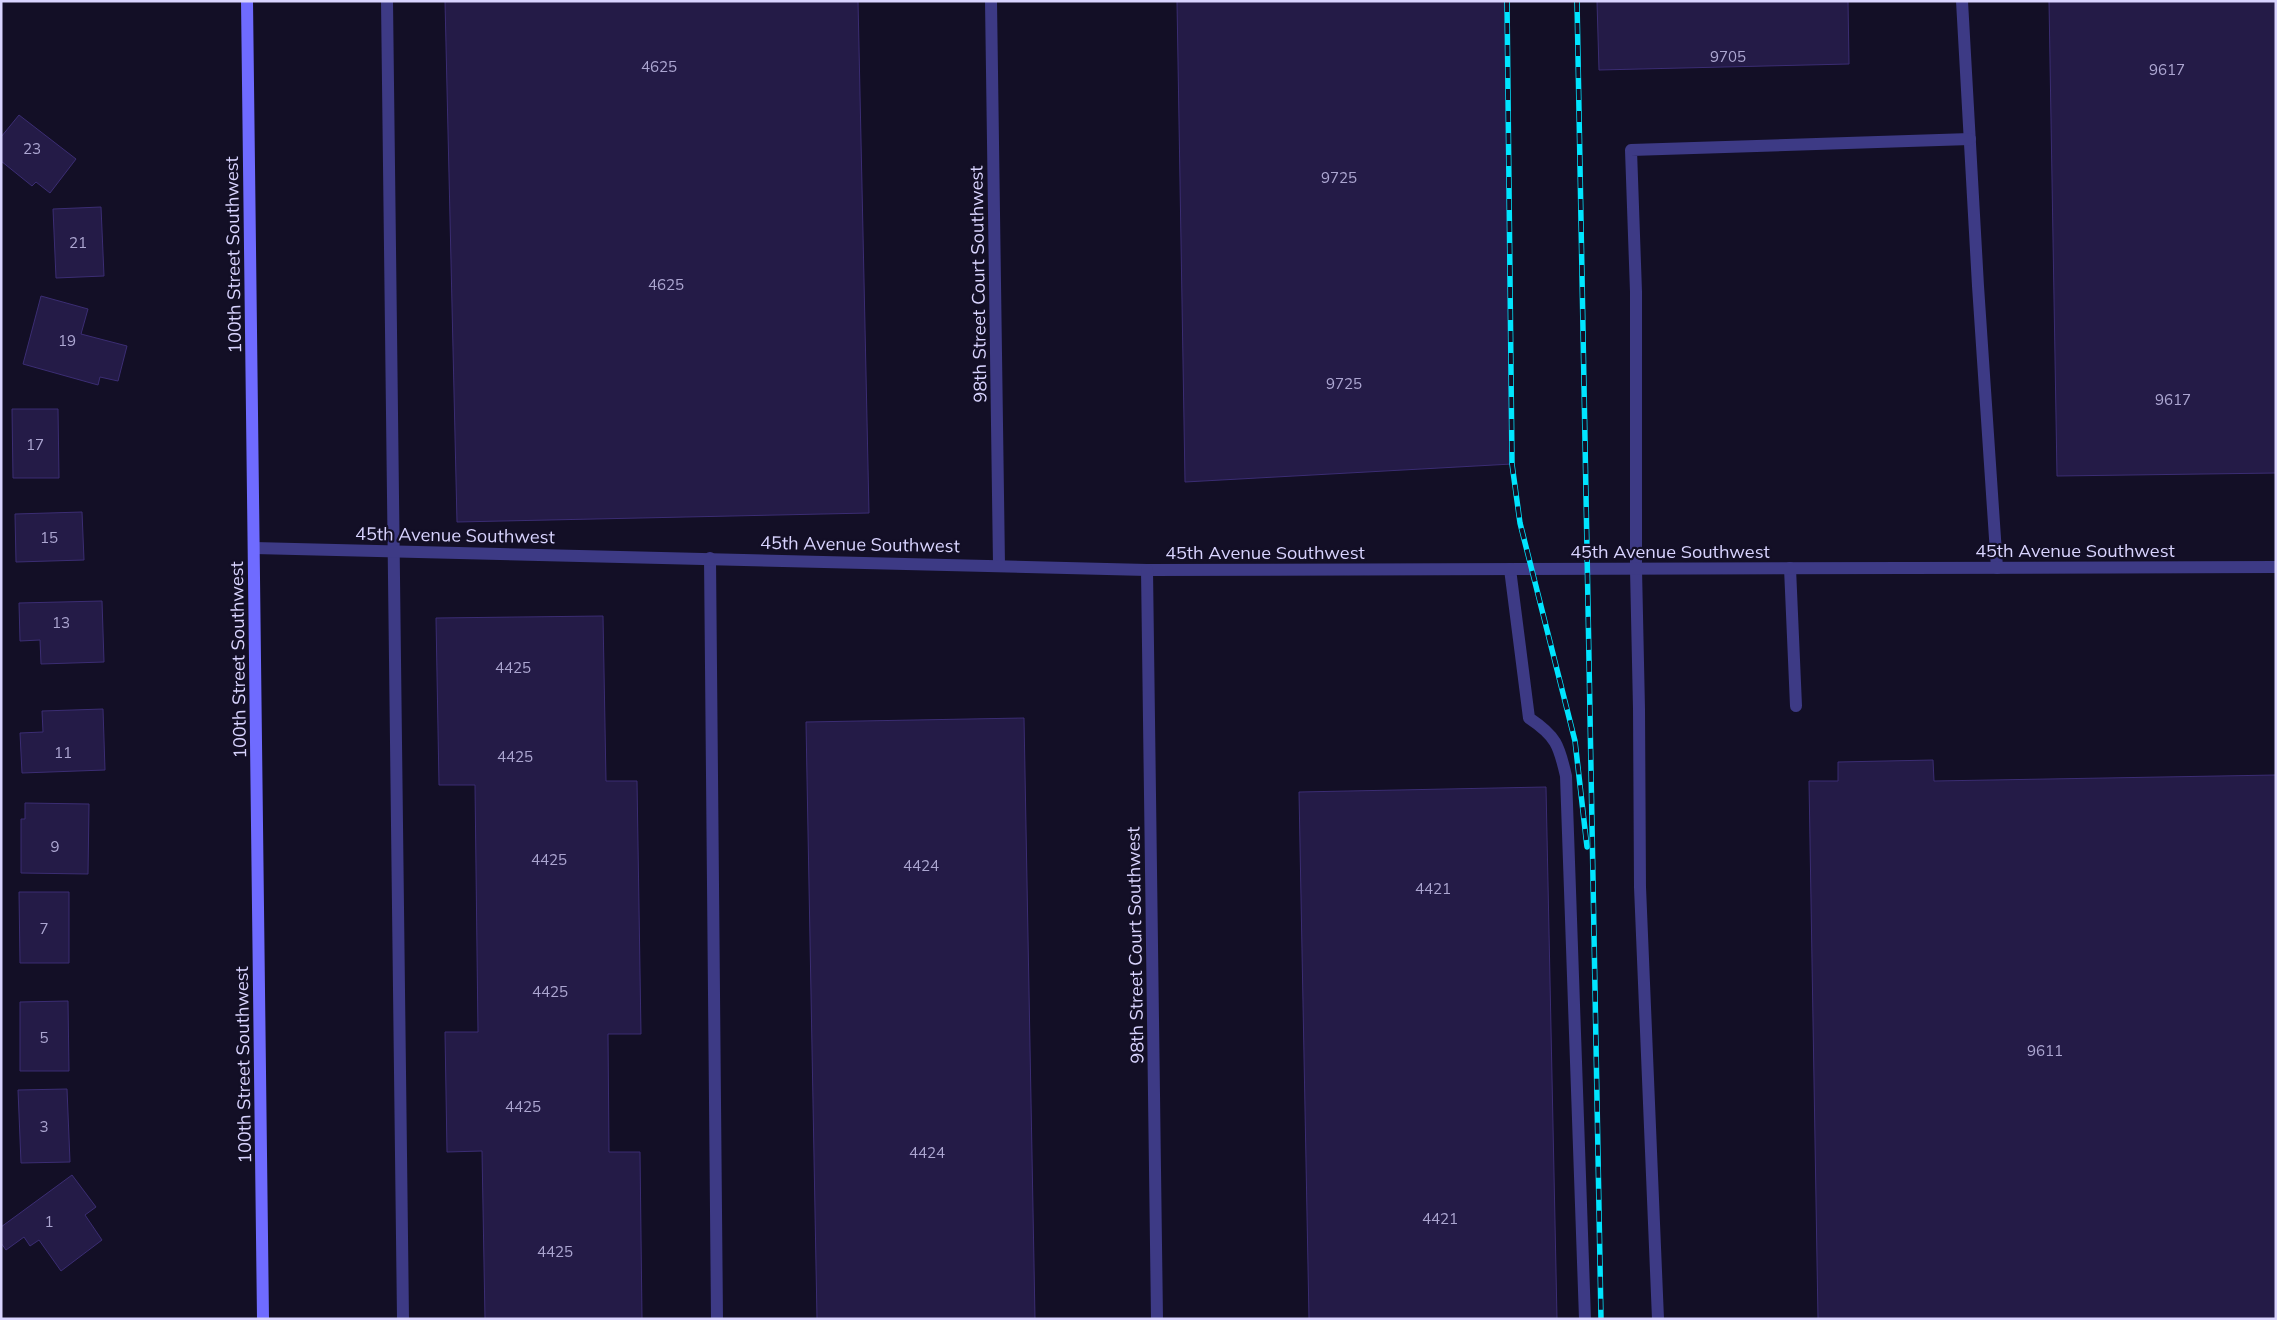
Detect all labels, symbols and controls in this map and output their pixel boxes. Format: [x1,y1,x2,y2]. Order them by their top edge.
house number: 9705 [1710,47,1746,66]
house number: 4625 [641,57,677,76]
house number: 9617 [2149,60,2185,79]
house number: 23 [23,139,41,158]
street label: 100th Street Southwest [220,156,246,354]
street label: 98th Street Court Southwest [964,165,992,403]
house number: 9725 [1321,168,1357,187]
house number: 21 [69,233,87,252]
house number: 4625 [648,275,684,294]
house number: 19 [58,331,76,350]
house number: 9725 [1326,374,1362,393]
house number: 9617 [2155,390,2191,409]
house number: 17 [26,435,44,454]
street label: 45th Avenue Southwest [355,522,555,548]
house number: 15 [40,528,58,547]
street label: 45th Avenue Southwest [760,531,960,557]
street label: 45th Avenue Southwest [1975,539,2175,562]
street label: 45th Avenue Southwest [1570,540,1770,563]
street label: 45th Avenue Southwest [1165,541,1365,564]
street label: 100th Street Southwest [225,561,251,759]
house number: 13 [52,613,70,632]
house number: 4425 [495,658,531,677]
house number: 11 [54,743,72,762]
house number: 4425 [497,747,533,766]
street label: 98th Street Court Southwest [1121,826,1149,1064]
house number: 9 [50,837,60,856]
house number: 4425 [531,850,567,869]
house number: 4424 [903,856,939,875]
house number: 4421 [1415,879,1451,898]
house number: 7 [39,919,49,938]
street label: 100th Street Southwest [230,966,256,1164]
house number: 4425 [532,982,568,1001]
house number: 5 [39,1028,49,1047]
house number: 9611 [2027,1041,2063,1060]
house number: 4425 [505,1097,541,1116]
house number: 3 [39,1117,49,1136]
house number: 4424 [909,1143,945,1162]
house number: 4421 [1422,1209,1458,1228]
house number: 1 [44,1212,54,1231]
house number: 4425 [537,1242,573,1261]

